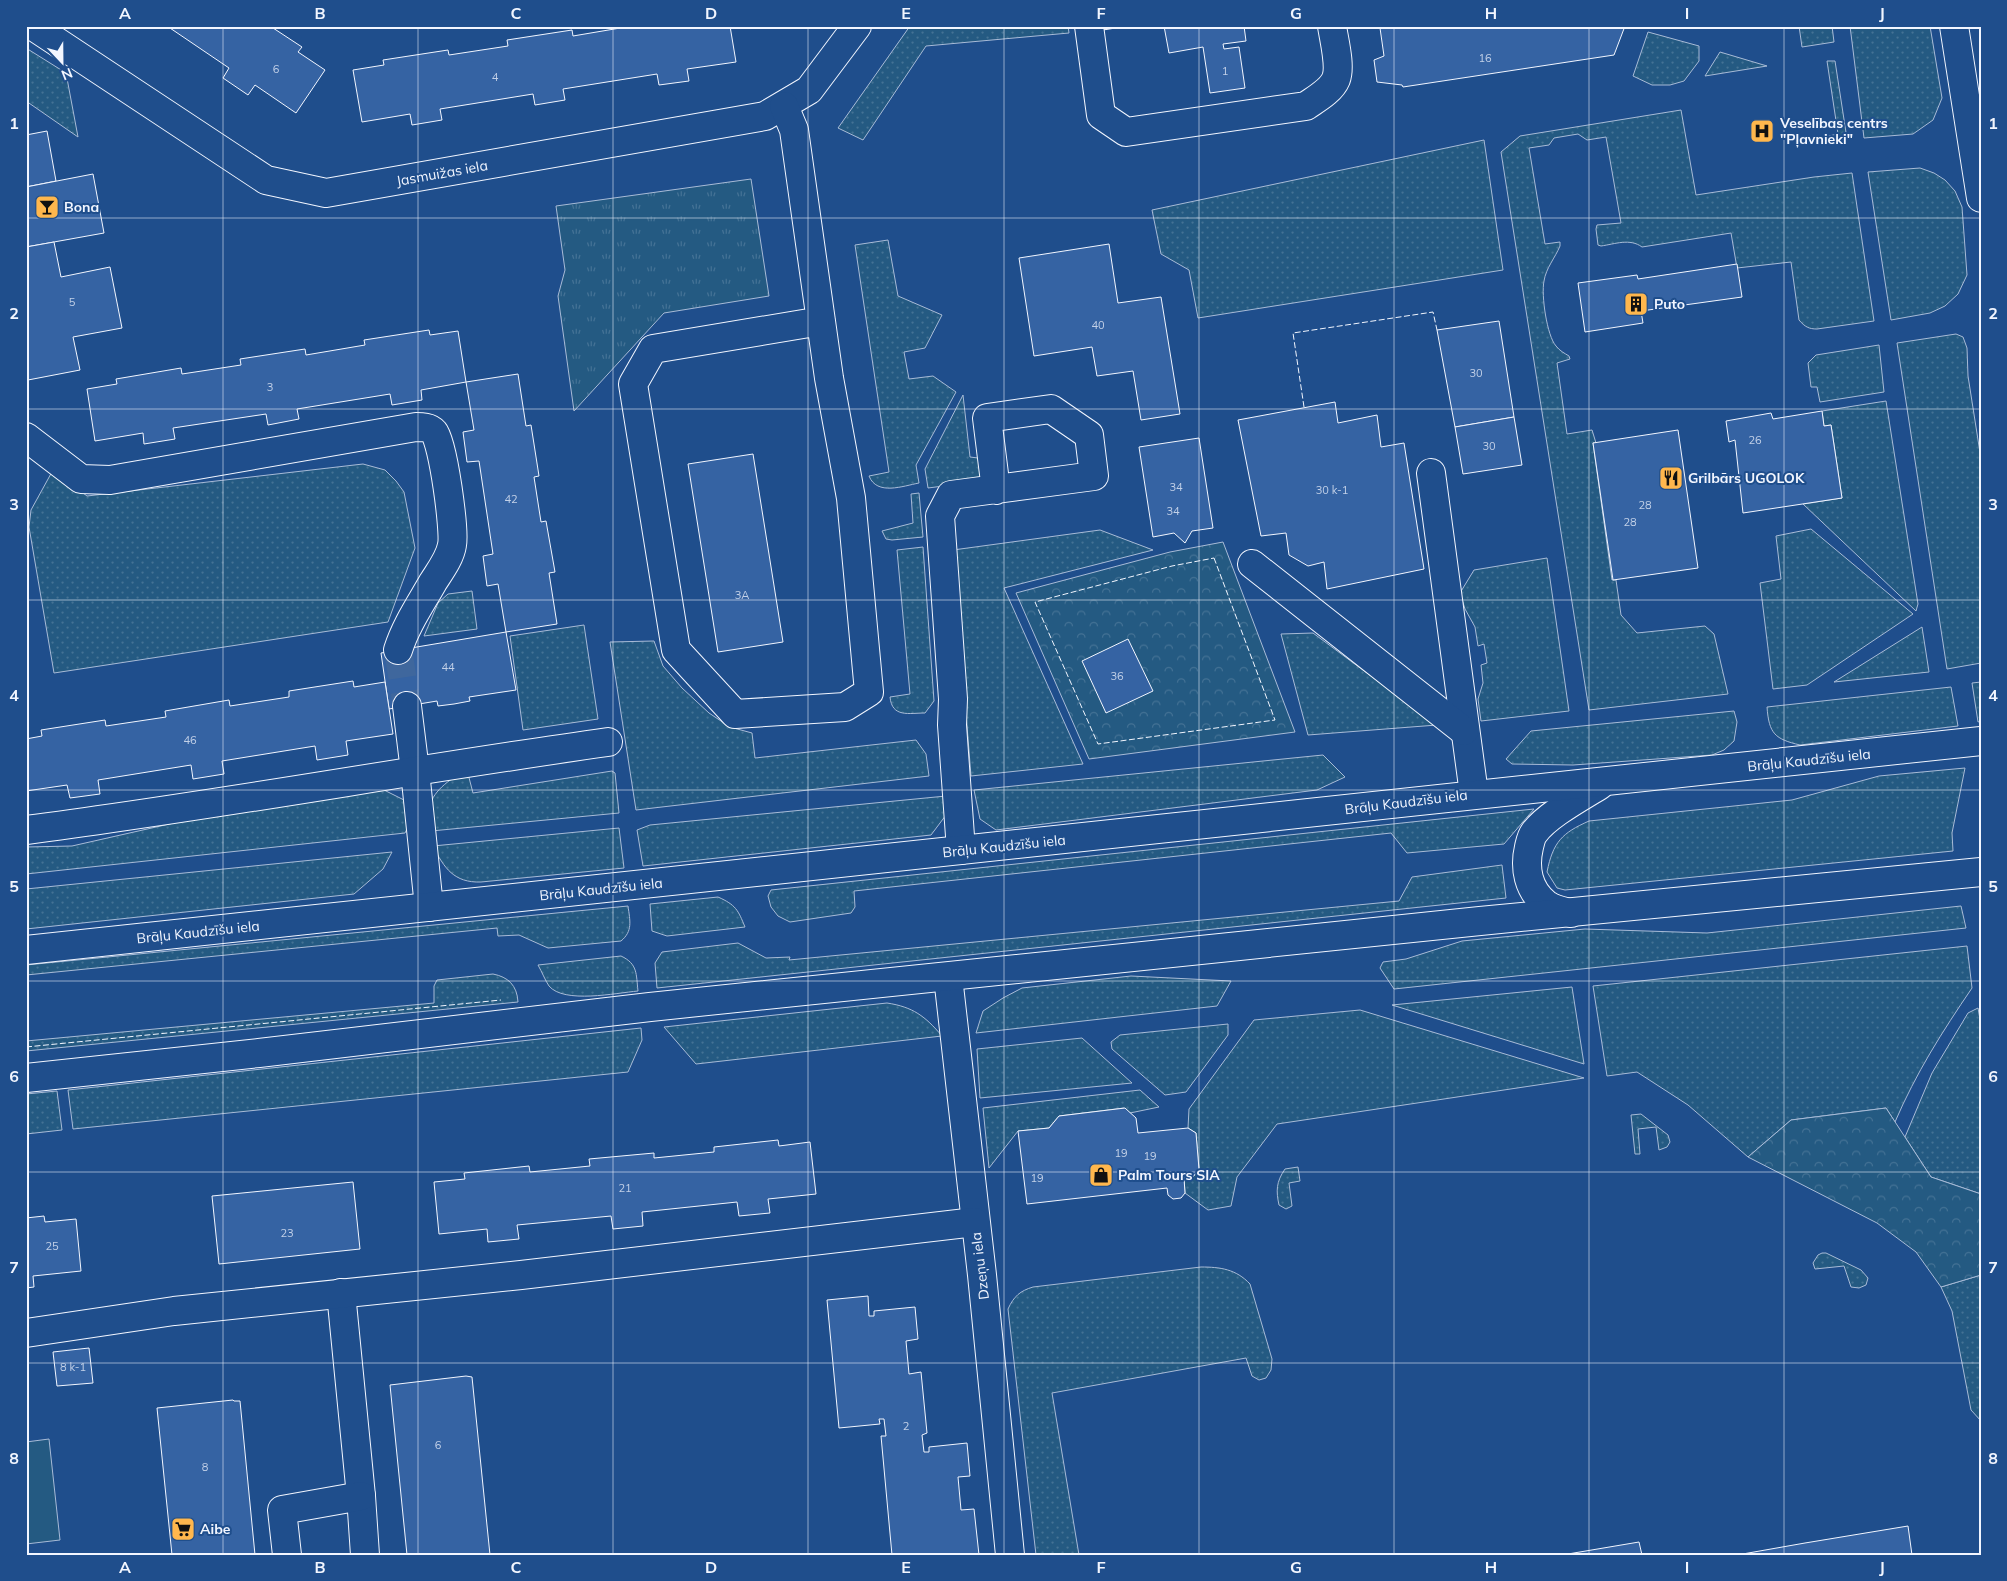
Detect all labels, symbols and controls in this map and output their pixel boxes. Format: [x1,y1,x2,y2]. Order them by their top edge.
text: A [119,3,131,23]
text: B [314,3,326,23]
text: C [511,3,522,23]
text: D [705,3,717,23]
text: E [901,3,911,23]
text: F [1096,3,1106,23]
text: G [1290,3,1302,23]
text: H [1485,3,1497,23]
text: I [1685,3,1689,23]
text: J [1879,3,1885,23]
north arrow [38,38,88,88]
house number: 16 [1478,51,1492,65]
house number: 6 [273,62,280,76]
text: N [59,64,75,84]
house number: 1 [1222,64,1228,78]
house number: 4 [492,70,499,84]
text: 1 [9,113,19,133]
text: 1 [1988,113,1998,133]
place label: Veselības centrs "Pļavnieki" [1779,114,1888,148]
hospital icon: Veselības centrs "Pļavnieki" [1749,118,1775,144]
street label: Jasmuižas iela [395,156,489,190]
bar icon: Bona [34,194,60,220]
place label: Bona [64,198,99,216]
building icon: Puto [1623,291,1649,317]
house number: 5 [69,295,76,309]
place label: Puto [1654,295,1685,313]
text: 2 [9,303,19,323]
text: 2 [1988,303,1998,323]
house number: 40 [1091,318,1105,332]
house number: 30 [1469,366,1483,380]
house number: 3 [267,380,273,394]
house number: 26 [1748,433,1762,447]
house number: 30 [1482,439,1496,453]
restaurant icon: Grilbārs UGOLOK [1658,465,1684,491]
place label: Grilbārs UGOLOK [1688,469,1805,487]
house number: 34 [1169,480,1183,494]
house number: 30 k-1 [1316,483,1348,497]
house number: 42 [504,492,518,506]
text: 3 [9,494,19,514]
text: 3 [1988,494,1998,514]
house number: 28 [1638,498,1652,512]
house number: 34 [1166,504,1180,518]
house number: 28 [1623,515,1637,529]
house number: 3A [735,588,749,602]
house number: 44 [441,660,455,674]
house number: 36 [1110,669,1124,683]
text: 4 [9,685,19,705]
text: 4 [1988,685,1998,705]
house number: 46 [183,733,197,747]
street label: Brāļu Kaudzīšu iela [1747,745,1871,775]
street label: Brāļu Kaudzīšu iela [1343,786,1469,818]
street label: Brāļu Kaudzīšu iela [942,831,1066,861]
street label: Brāļu Kaudzīšu iela [539,874,663,904]
text: 5 [9,876,19,896]
text: 5 [1988,876,1998,896]
street label: Brāļu Kaudzīšu iela [136,917,260,947]
text: 6 [9,1066,19,1086]
text: 6 [1988,1066,1998,1086]
house number: 19 [1114,1146,1128,1160]
house number: 19 [1143,1149,1157,1163]
shop icon: Palm Tours SIA [1088,1162,1114,1188]
place label: Palm Tours SIA [1118,1166,1220,1184]
house number: 19 [1030,1171,1044,1185]
house number: 21 [618,1181,632,1195]
house number: 23 [280,1226,294,1240]
street label: Dzeņu iela [967,1231,993,1301]
house number: 25 [45,1239,59,1253]
text: 7 [9,1257,19,1277]
text: 7 [1988,1257,1998,1277]
house number: 8 k-1 [60,1360,86,1374]
house number: 2 [903,1419,910,1433]
house number: 6 [435,1438,442,1452]
text: 8 [9,1448,19,1468]
text: 8 [1988,1448,1998,1468]
house number: 8 [202,1460,209,1474]
supermarket icon: Aibe [170,1516,196,1542]
place label: Aibe [200,1520,231,1538]
text: A [119,1557,131,1577]
text: B [314,1557,326,1577]
text: C [511,1557,522,1577]
text: D [705,1557,717,1577]
text: E [901,1557,911,1577]
text: F [1096,1557,1106,1577]
text: G [1290,1557,1302,1577]
text: H [1485,1557,1497,1577]
text: I [1685,1557,1689,1577]
text: J [1879,1557,1885,1577]

